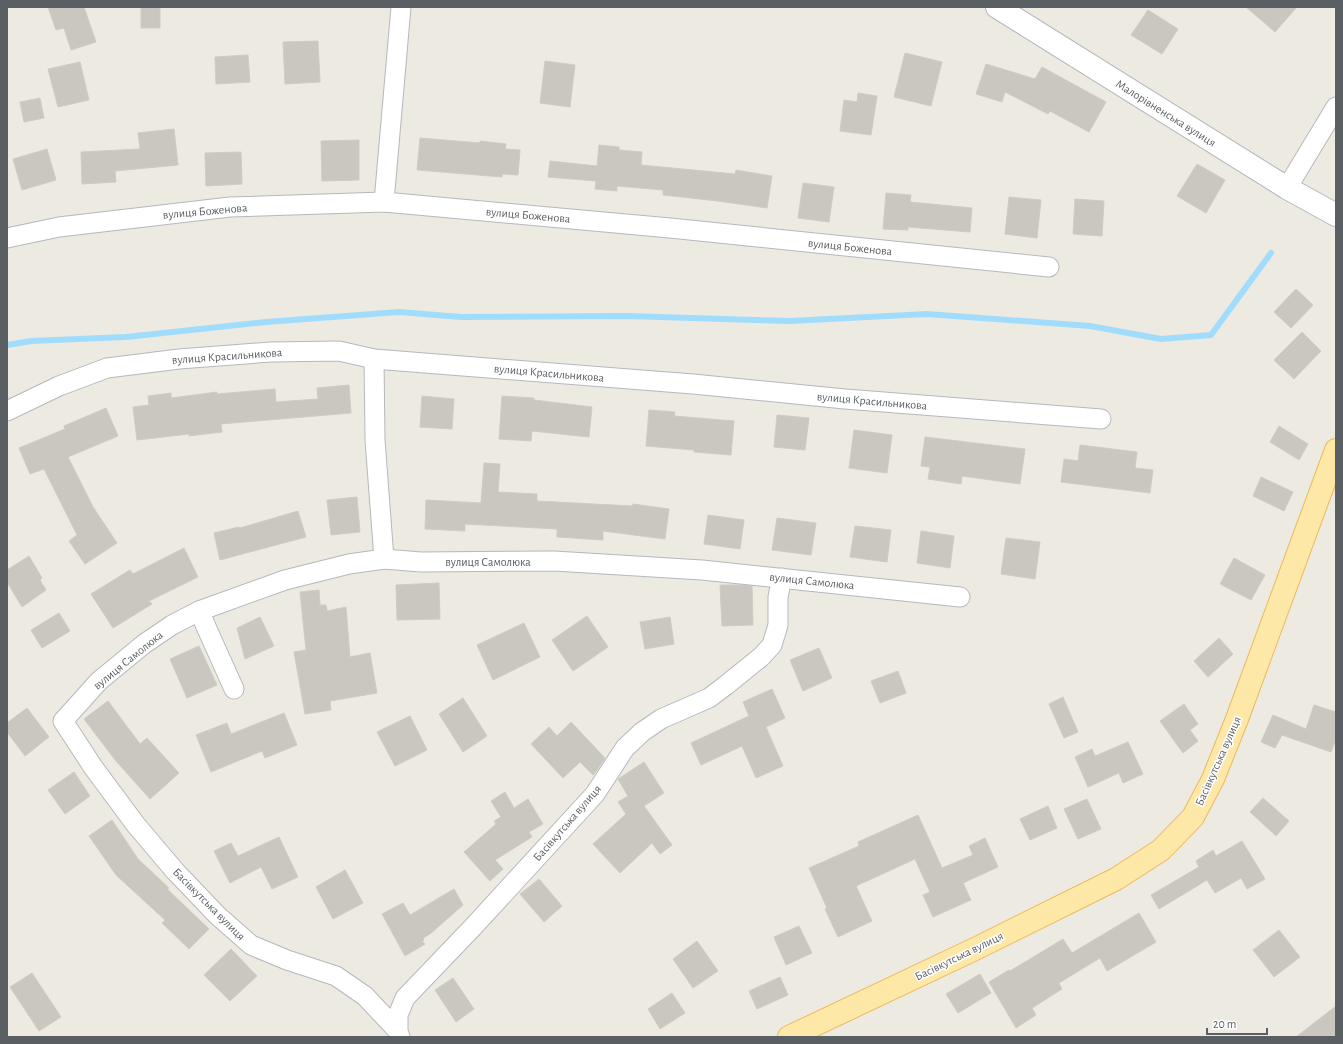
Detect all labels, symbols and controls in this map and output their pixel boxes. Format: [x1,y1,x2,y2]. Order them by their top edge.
street label: Малорівненська вулиця [1113,77,1218,150]
street label: вулиця Боженова [162,201,248,222]
street label: вулиця Боженова [485,205,571,226]
street label: вулиця Боженова [807,237,893,258]
street label: вулиця Красильникова [171,346,283,367]
street label: вулиця Красильникова [493,362,605,385]
street label: вулиця Красильникова [816,390,928,413]
street label: вулиця Самолюка [445,556,531,569]
street label: вулиця Самолюка [769,571,856,592]
street label: вулиця Самолюка [91,628,166,692]
street label: Басівкутська вулиця [1193,714,1244,808]
street label: Басівкутська вулиця [531,783,604,864]
street label: Басівкутська вулиця [170,866,247,943]
street label: Басівкутська вулиця [913,929,1006,983]
scale bar [1207,1010,1267,1036]
text: 20 m [1213,1018,1236,1030]

